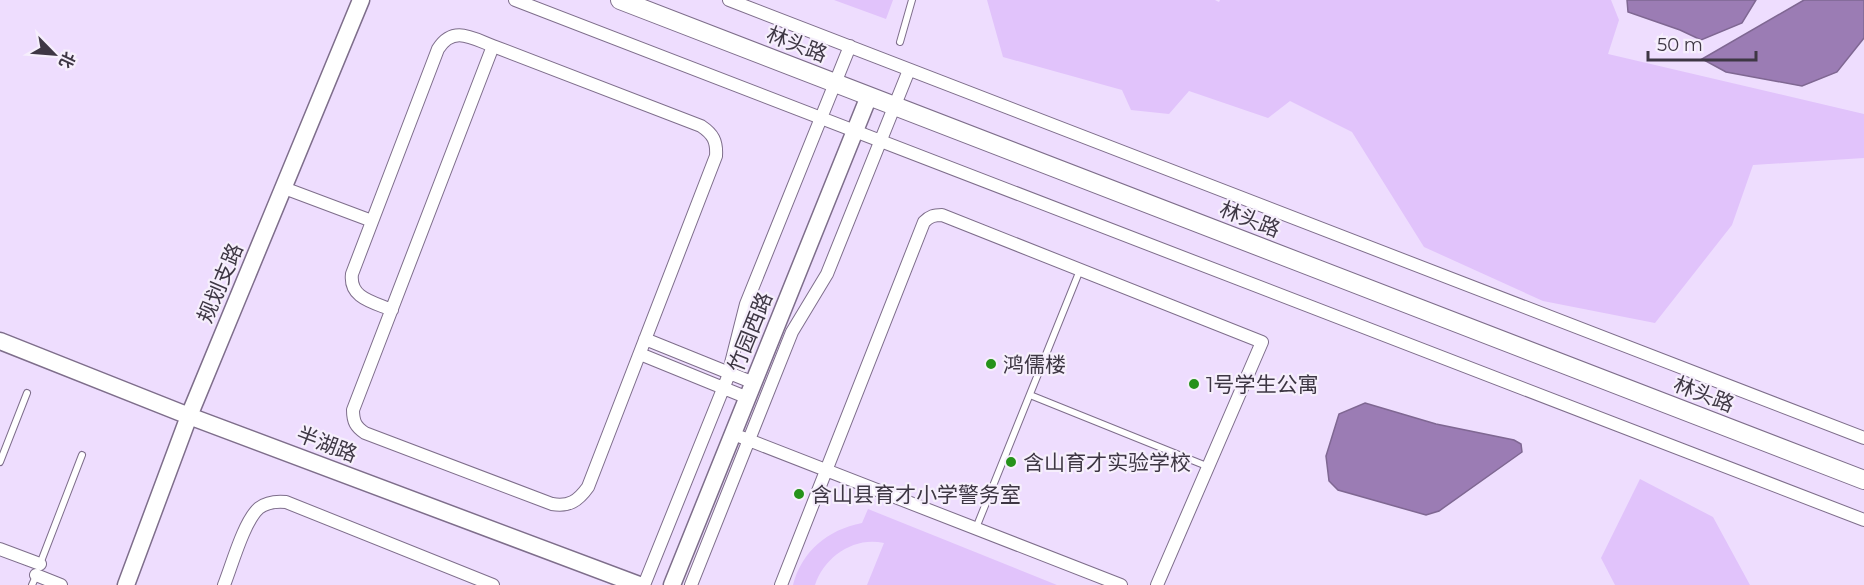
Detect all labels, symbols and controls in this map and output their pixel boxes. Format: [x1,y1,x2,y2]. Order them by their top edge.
street label: 林头路 [763,21,831,67]
north arrow [24,24,84,84]
scale bar [1648,24,1756,62]
text: 50 m [1657,34,1703,56]
text: 北 [55,49,79,71]
street label: 林头路 [1216,196,1284,242]
street label: 规划支路 [192,239,248,327]
street label: 竹园西路 [723,288,777,376]
place label: 鸿儒楼 [1003,352,1066,377]
marker: 鸿儒楼 [984,357,998,371]
street label: 林头路 [1670,371,1738,417]
place label: 1号学生公寓 [1206,372,1319,397]
marker: 1号学生公寓 [1187,377,1201,391]
street label: 半湖路 [293,421,361,467]
place label: 含山育才实验学校 [1023,450,1191,475]
marker: 含山育才实验学校 [1004,455,1018,469]
place label: 含山县育才小学警务室 [811,482,1021,507]
marker: 含山县育才小学警务室 [792,487,806,501]

